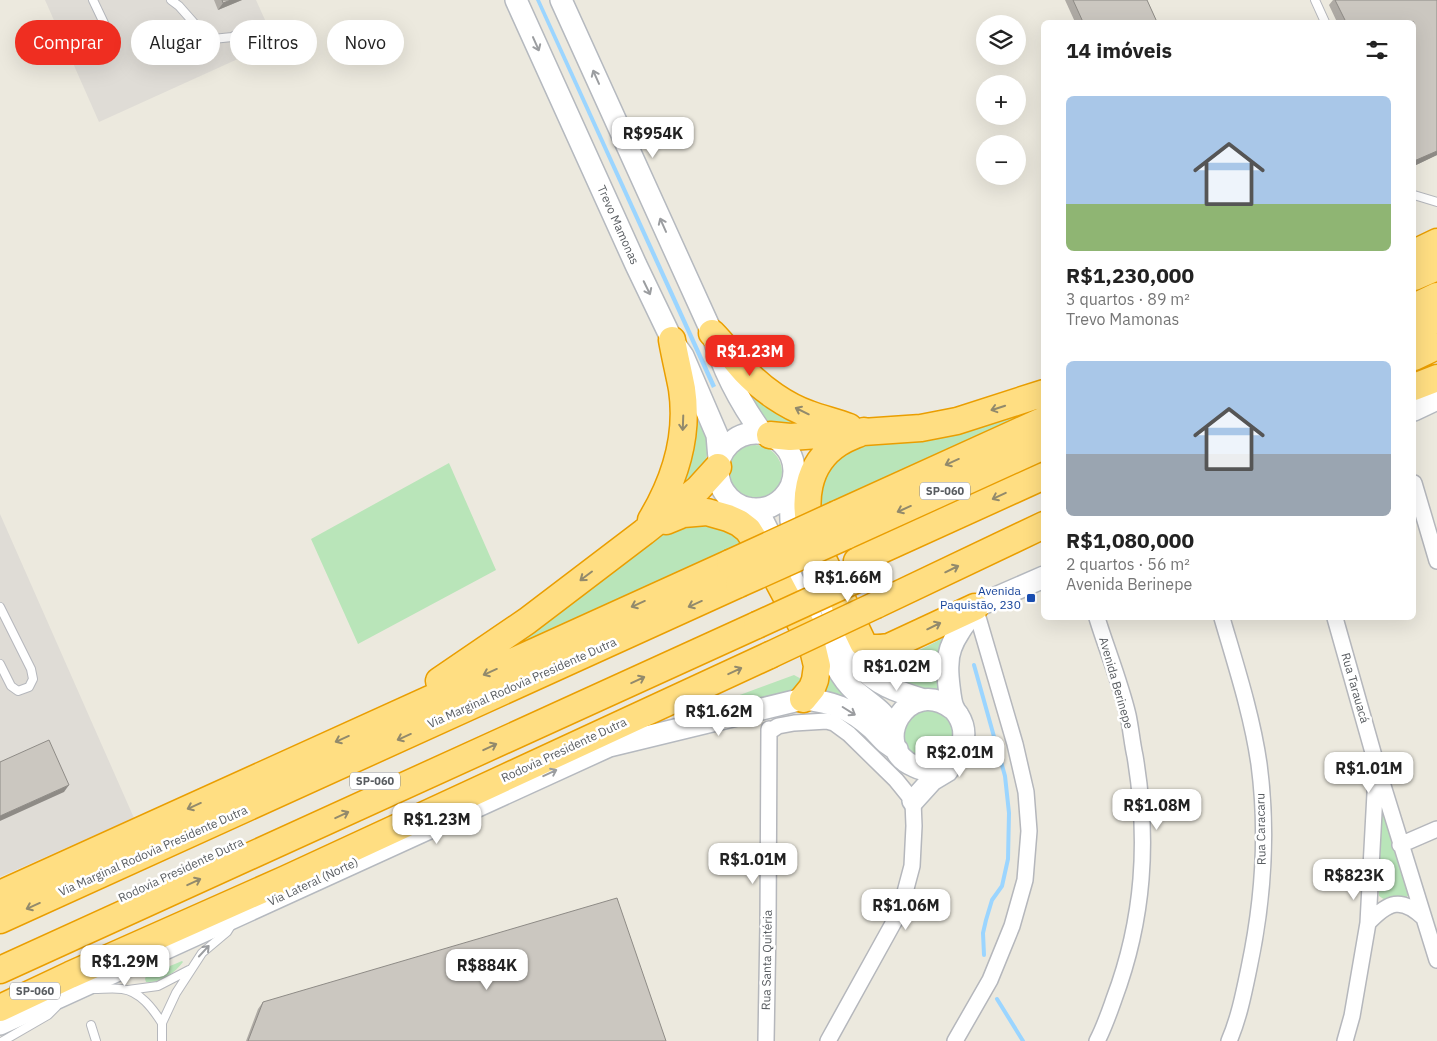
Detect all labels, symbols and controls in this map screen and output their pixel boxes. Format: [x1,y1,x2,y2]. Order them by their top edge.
map controls [976,15,1026,185]
button: layers [976,15,1026,65]
chip: Comprar [15,20,121,65]
chip: Alugar [131,20,220,65]
chip: Filtros [230,20,317,65]
chip: Novo [327,20,404,65]
one-way arrow [532,36,542,51]
text: 14 imóveis [1066,36,1172,64]
icon: filters [1363,36,1391,64]
one-way arrow [590,70,600,85]
button: + [976,75,1026,125]
pin: R$954K [612,116,694,159]
text: R$954K [623,123,683,143]
icon: home [1184,129,1274,219]
button: − [976,135,1026,185]
street label: Trevo Mamonas [594,183,643,267]
one-way arrow [658,218,667,233]
text: R$1,230,000 [1066,261,1194,289]
one-way arrow [643,280,652,295]
text: 3 quartos · 89 m² [1066,289,1190,309]
text: Trevo Mamonas [1066,309,1179,329]
pin: R$1.23M [704,334,796,377]
text: R$1.23M [716,341,784,361]
icon: home [1184,394,1274,484]
one-way arrow [990,404,1006,414]
one-way arrow [794,406,809,416]
one-way arrow [678,414,688,431]
one-way arrow [945,458,960,467]
road number: SP-060 [920,482,970,500]
one-way arrow [992,492,1007,501]
one-way arrow [897,505,912,515]
text: R$1,080,000 [1066,526,1194,554]
text: 2 quartos · 56 m² [1066,554,1190,574]
pin: R$1.66M [802,560,894,603]
one-way arrow [944,564,959,573]
text: R$1.66M [814,567,882,587]
one-way arrow [579,571,593,581]
text: Avenida Berinepe [1066,574,1192,594]
place label: Avenida Paquistão, 230 [940,583,1022,612]
marker: Avenida Paquistão, 230 [1025,592,1037,604]
one-way arrow [631,600,646,610]
one-way arrow [688,600,703,610]
one-way arrow [926,621,941,630]
street label: Via Marginal Rodovia Presidente Dutra [425,634,619,731]
street label: Avenida Berinepe [1096,635,1137,731]
pin: R$1.02M [851,650,943,692]
street label: Rua Tarauacá [1338,651,1373,725]
text: R$1.02M [863,656,931,676]
one-way arrow [727,666,742,676]
one-way arrow [483,667,498,677]
one-way arrow [630,674,645,684]
pin: R$1.62M [673,694,765,737]
text: R$1.62M [685,701,753,721]
one-way arrow [842,707,856,717]
street label: Rodovia Presidente Dutra [499,714,629,785]
one-way arrow [396,732,411,742]
one-way arrow [335,734,350,744]
pin: R$2.01M [914,736,1006,778]
one-way arrow [482,742,497,752]
text: R$2.01M [926,742,994,762]
pin: R$1.01M [1323,752,1415,794]
text: R$1.01M [1335,758,1403,778]
one-way arrow [542,767,557,777]
road number: SP-060 [350,772,400,789]
pin: R$1.08M [1111,788,1203,831]
street label: Rua Caracaru [1252,793,1269,865]
text: R$1.08M [1123,795,1191,815]
one-way arrow [187,801,202,811]
pin: R$1.23M [391,802,483,845]
street label: Via Marginal Rodovia Presidente Dutra [56,803,250,899]
one-way arrow [334,809,349,819]
text: R$1.23M [403,809,471,829]
street label: Rodovia Presidente Dutra [116,835,246,905]
pin: R$1.01M [707,842,799,885]
text: R$1.01M [719,849,787,869]
street label: Via Lateral (Norte) [265,854,360,909]
pin: R$823K [1313,858,1395,901]
text: R$823K [1324,865,1384,885]
one-way arrow [186,877,201,887]
pin: R$1.06M [860,888,952,931]
text: R$1.06M [872,895,940,915]
one-way arrow [26,901,41,911]
street label: Rua Santa Quitéria [758,909,775,1010]
pin: R$1.29M [79,944,171,987]
one-way arrow [199,945,210,958]
pin: R$884K [446,948,528,991]
text: R$1.29M [91,951,159,971]
text: R$884K [457,955,517,975]
road number: SP-060 [10,982,60,999]

